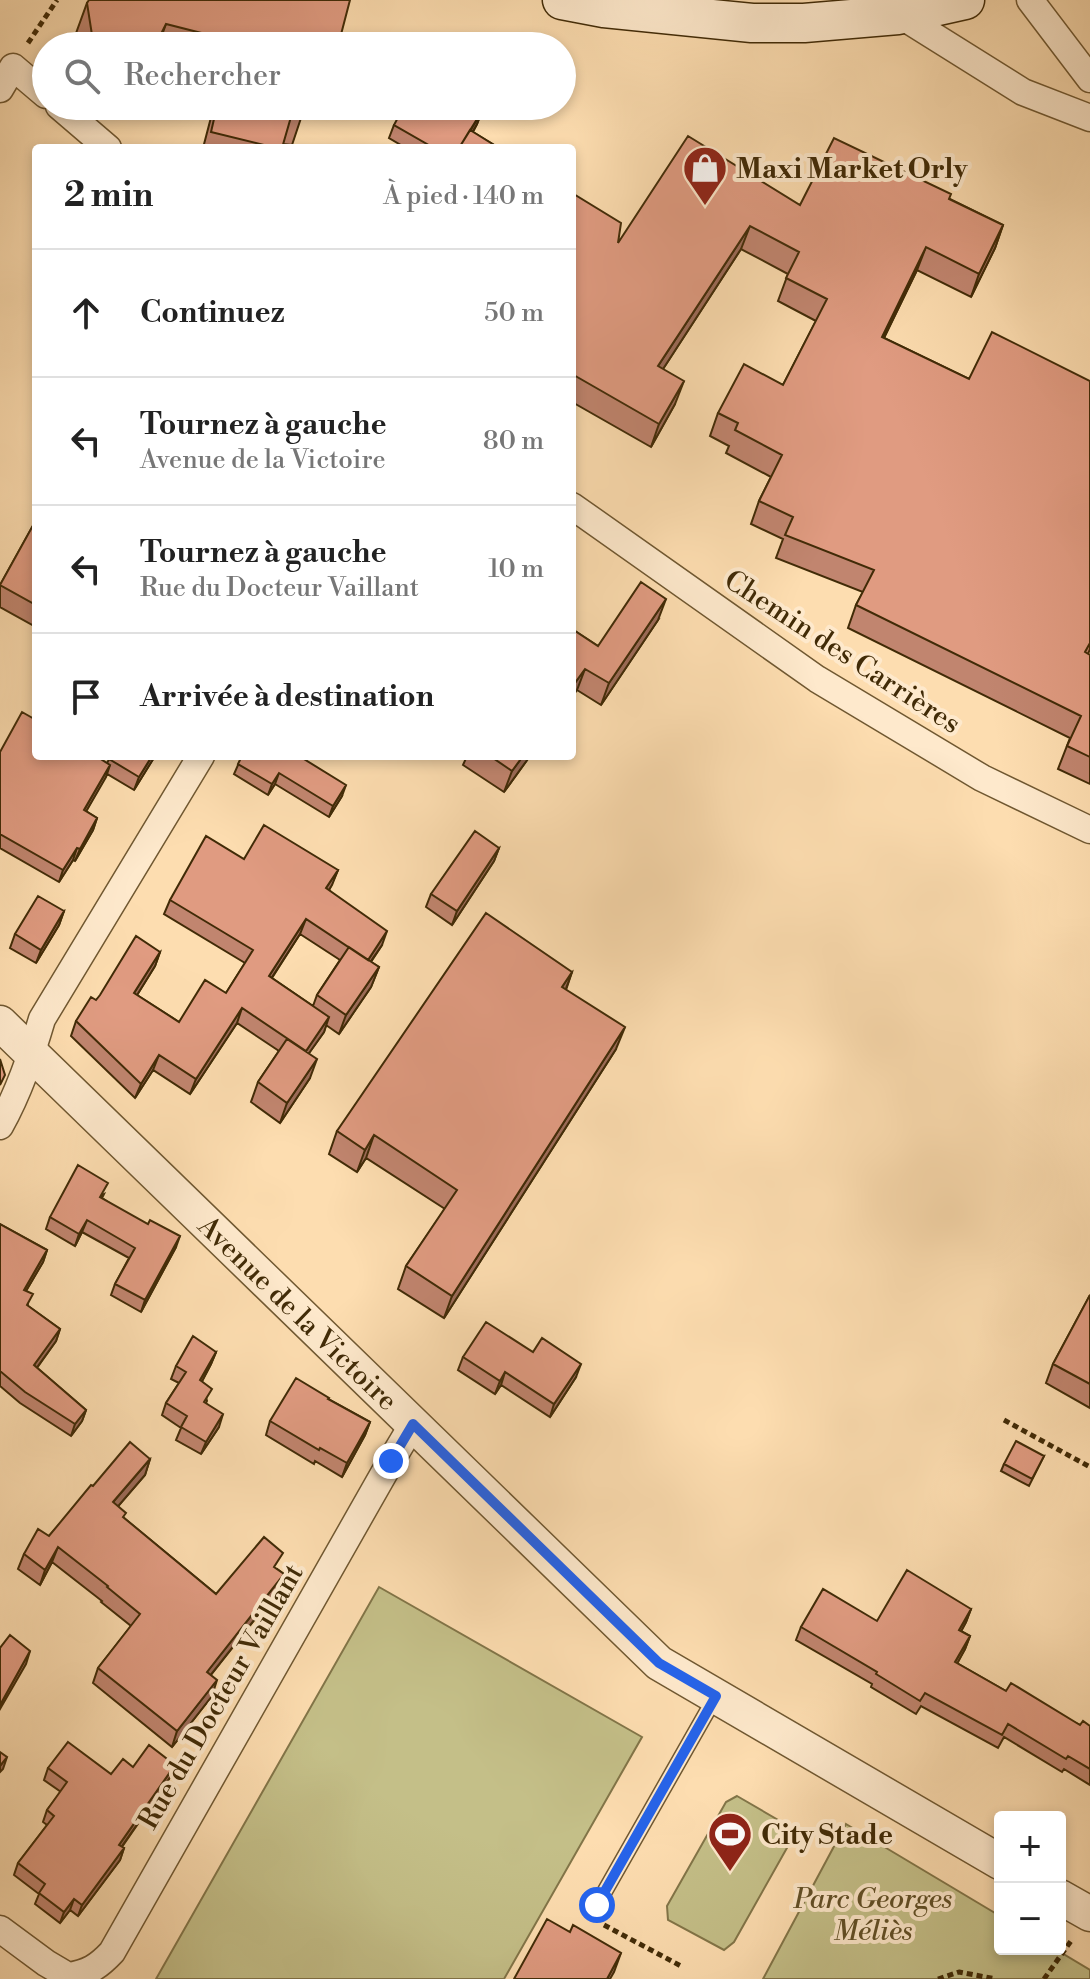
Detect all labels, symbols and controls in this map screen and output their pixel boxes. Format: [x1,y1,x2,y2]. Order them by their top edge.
search box [32,32,576,120]
icon: search [60,54,104,98]
text: Rechercher [124,57,281,95]
shop icon: Maxi Market Orly [681,144,729,207]
place label: Maxi Market Orly [736,152,969,187]
text: 2 min [64,175,153,217]
text: À pied · 140 m [383,180,544,212]
icon: ahead [64,291,108,335]
text: Continuez [140,294,285,332]
text: 50 m [484,297,544,329]
text: Tournez à gauche [140,406,387,444]
icon: left [64,419,108,463]
text: 80 m [483,425,544,457]
text: Avenue de la Victoire [140,444,386,476]
text: Tournez à gauche [140,534,387,572]
icon: left [64,547,108,591]
text: 10 m [488,553,544,585]
street label: Chemin des Carrières [717,563,967,742]
text: Rue du Docteur Vaillant [140,572,419,604]
icon: arrive [64,675,108,719]
text: Arrivée à destination [140,678,434,716]
street label: Avenue de la Victoire [190,1208,404,1419]
route end [373,1443,409,1479]
street label: Rue du Docteur Vaillant [131,1558,312,1836]
sports icon: City Stade [706,1810,754,1873]
map controls [994,1811,1066,1955]
button: + [994,1811,1066,1883]
place label: City Stade [761,1818,893,1853]
park label: Parc Georges Méliès [793,1882,952,1949]
button: − [994,1883,1066,1955]
route start [579,1887,615,1923]

